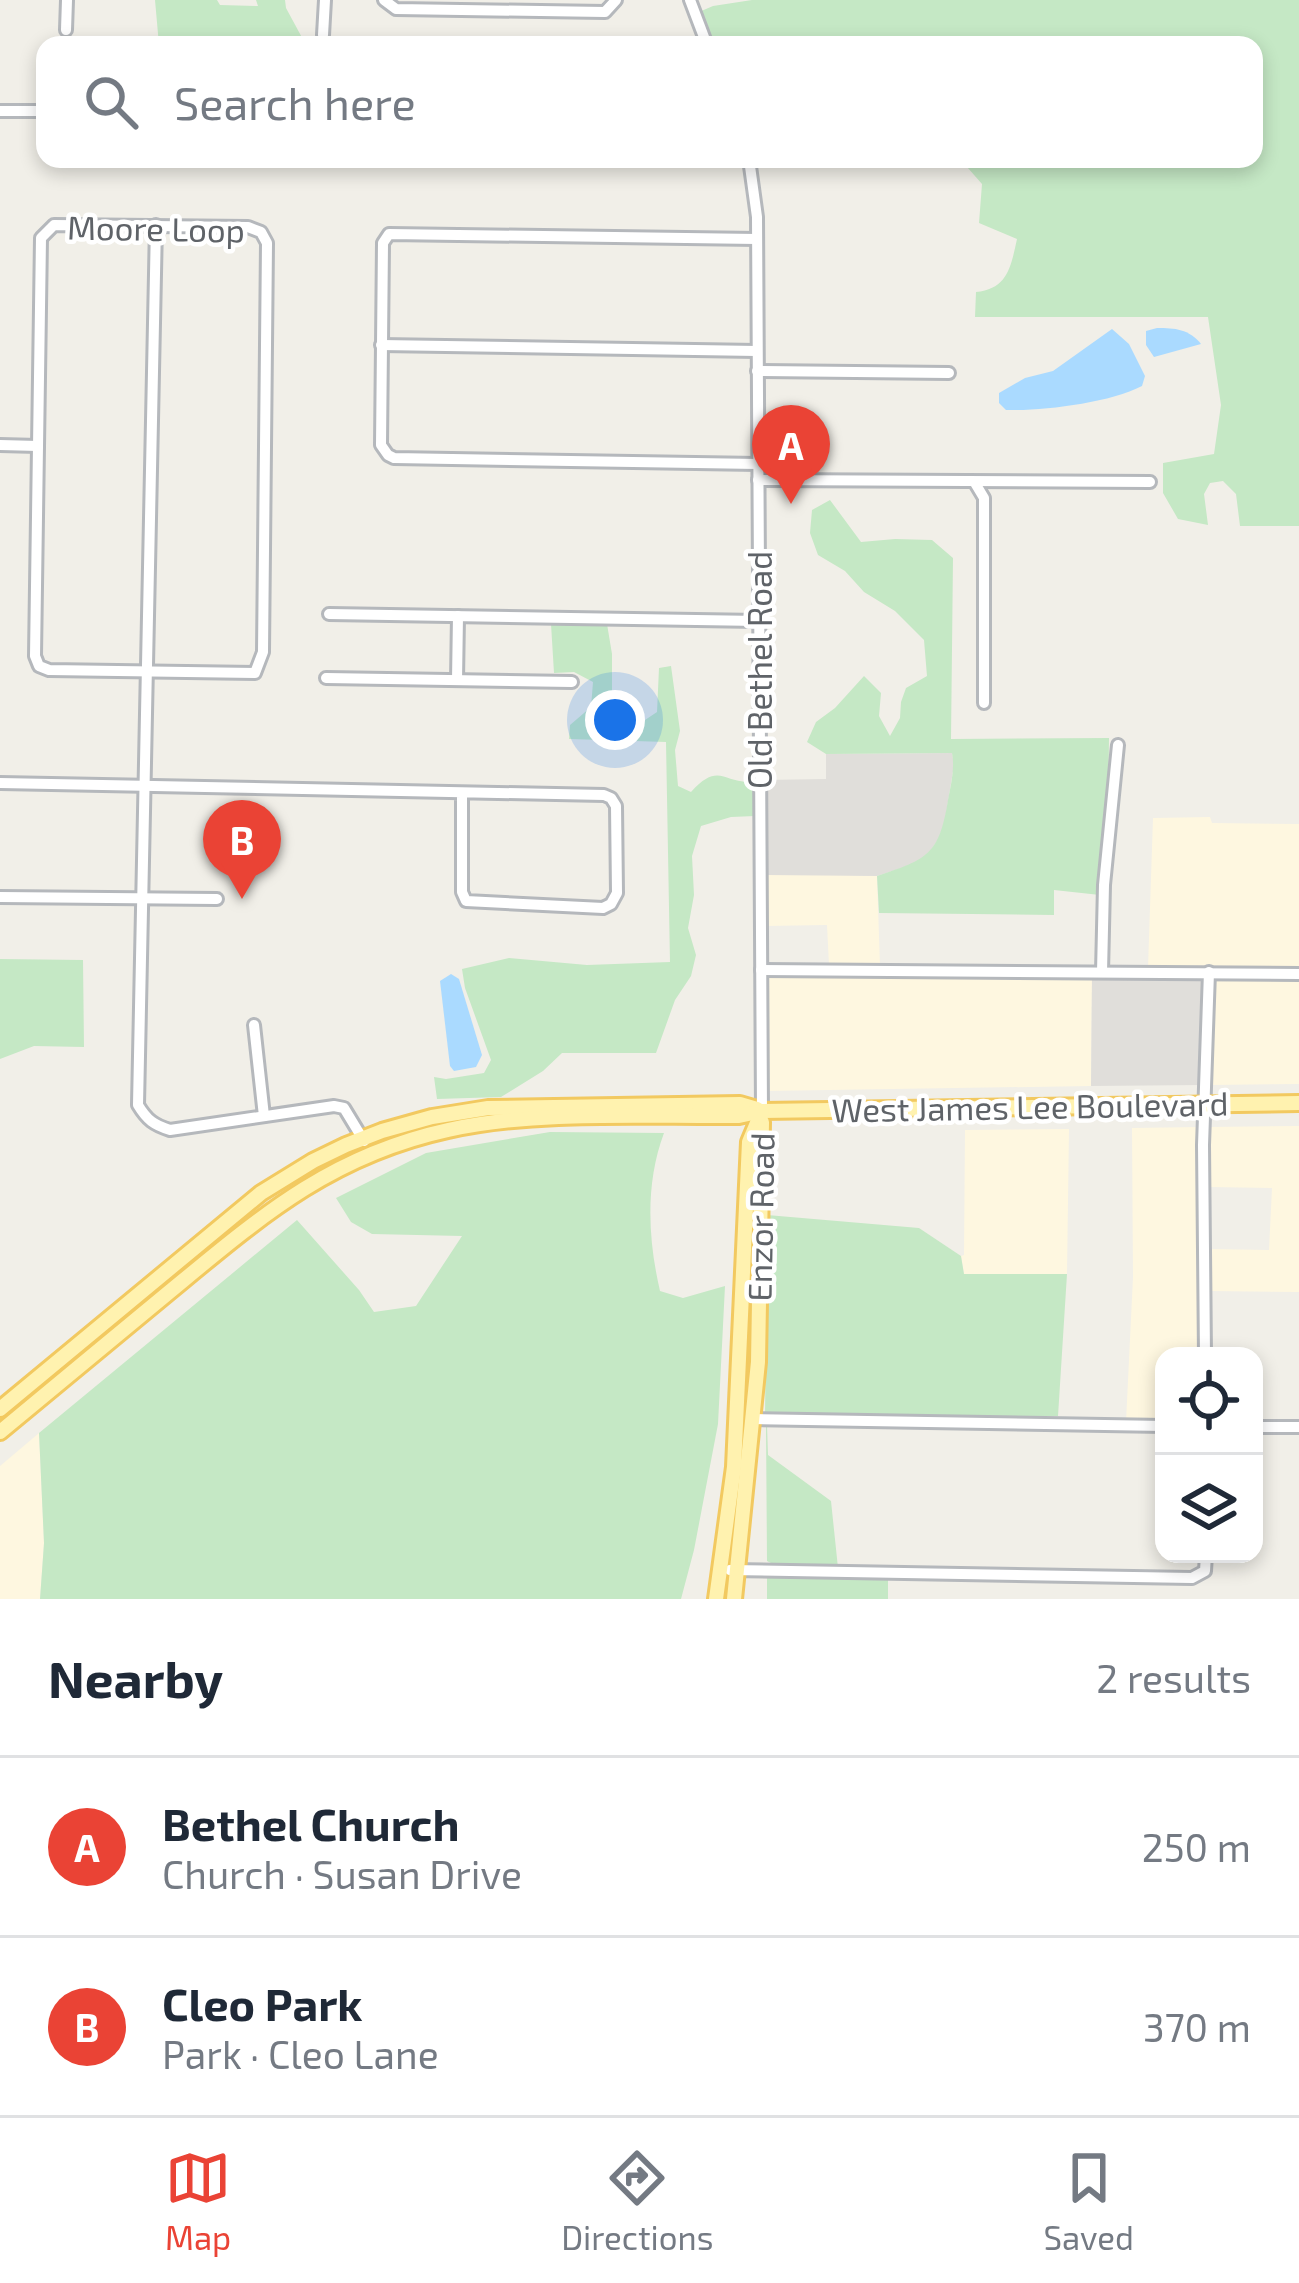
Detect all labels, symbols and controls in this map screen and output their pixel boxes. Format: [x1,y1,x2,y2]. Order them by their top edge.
search box [36,36,1263,168]
icon: search [78,69,144,135]
text: Search here [174,75,416,129]
street label: Moore Loop [67,206,245,250]
pin: A [752,405,830,504]
street label: Old Bethel Road [739,551,779,789]
your location [585,690,645,750]
pin: B [203,800,281,899]
street label: West James Lee Boulevard [831,1083,1229,1129]
street label: Enzor Road [739,1132,781,1302]
map controls [1155,1347,1263,1563]
button: locate [1155,1347,1263,1455]
button: layers [1155,1455,1263,1563]
text: Nearby [48,1647,223,1708]
text: 2 results [1096,1654,1251,1701]
text: Bethel Church [162,1796,460,1850]
text: A [74,1823,100,1870]
text: 250 m [1142,1823,1251,1870]
text: Church · Susan Drive [162,1850,522,1897]
text: Cleo Park [162,1976,363,2030]
text: B [75,2003,99,2050]
text: 370 m [1143,2003,1251,2050]
text: Park · Cleo Lane [162,2030,439,2077]
tab: Map [165,2145,231,2257]
tab: Directions [561,2145,713,2257]
tab: Saved [1043,2145,1134,2257]

